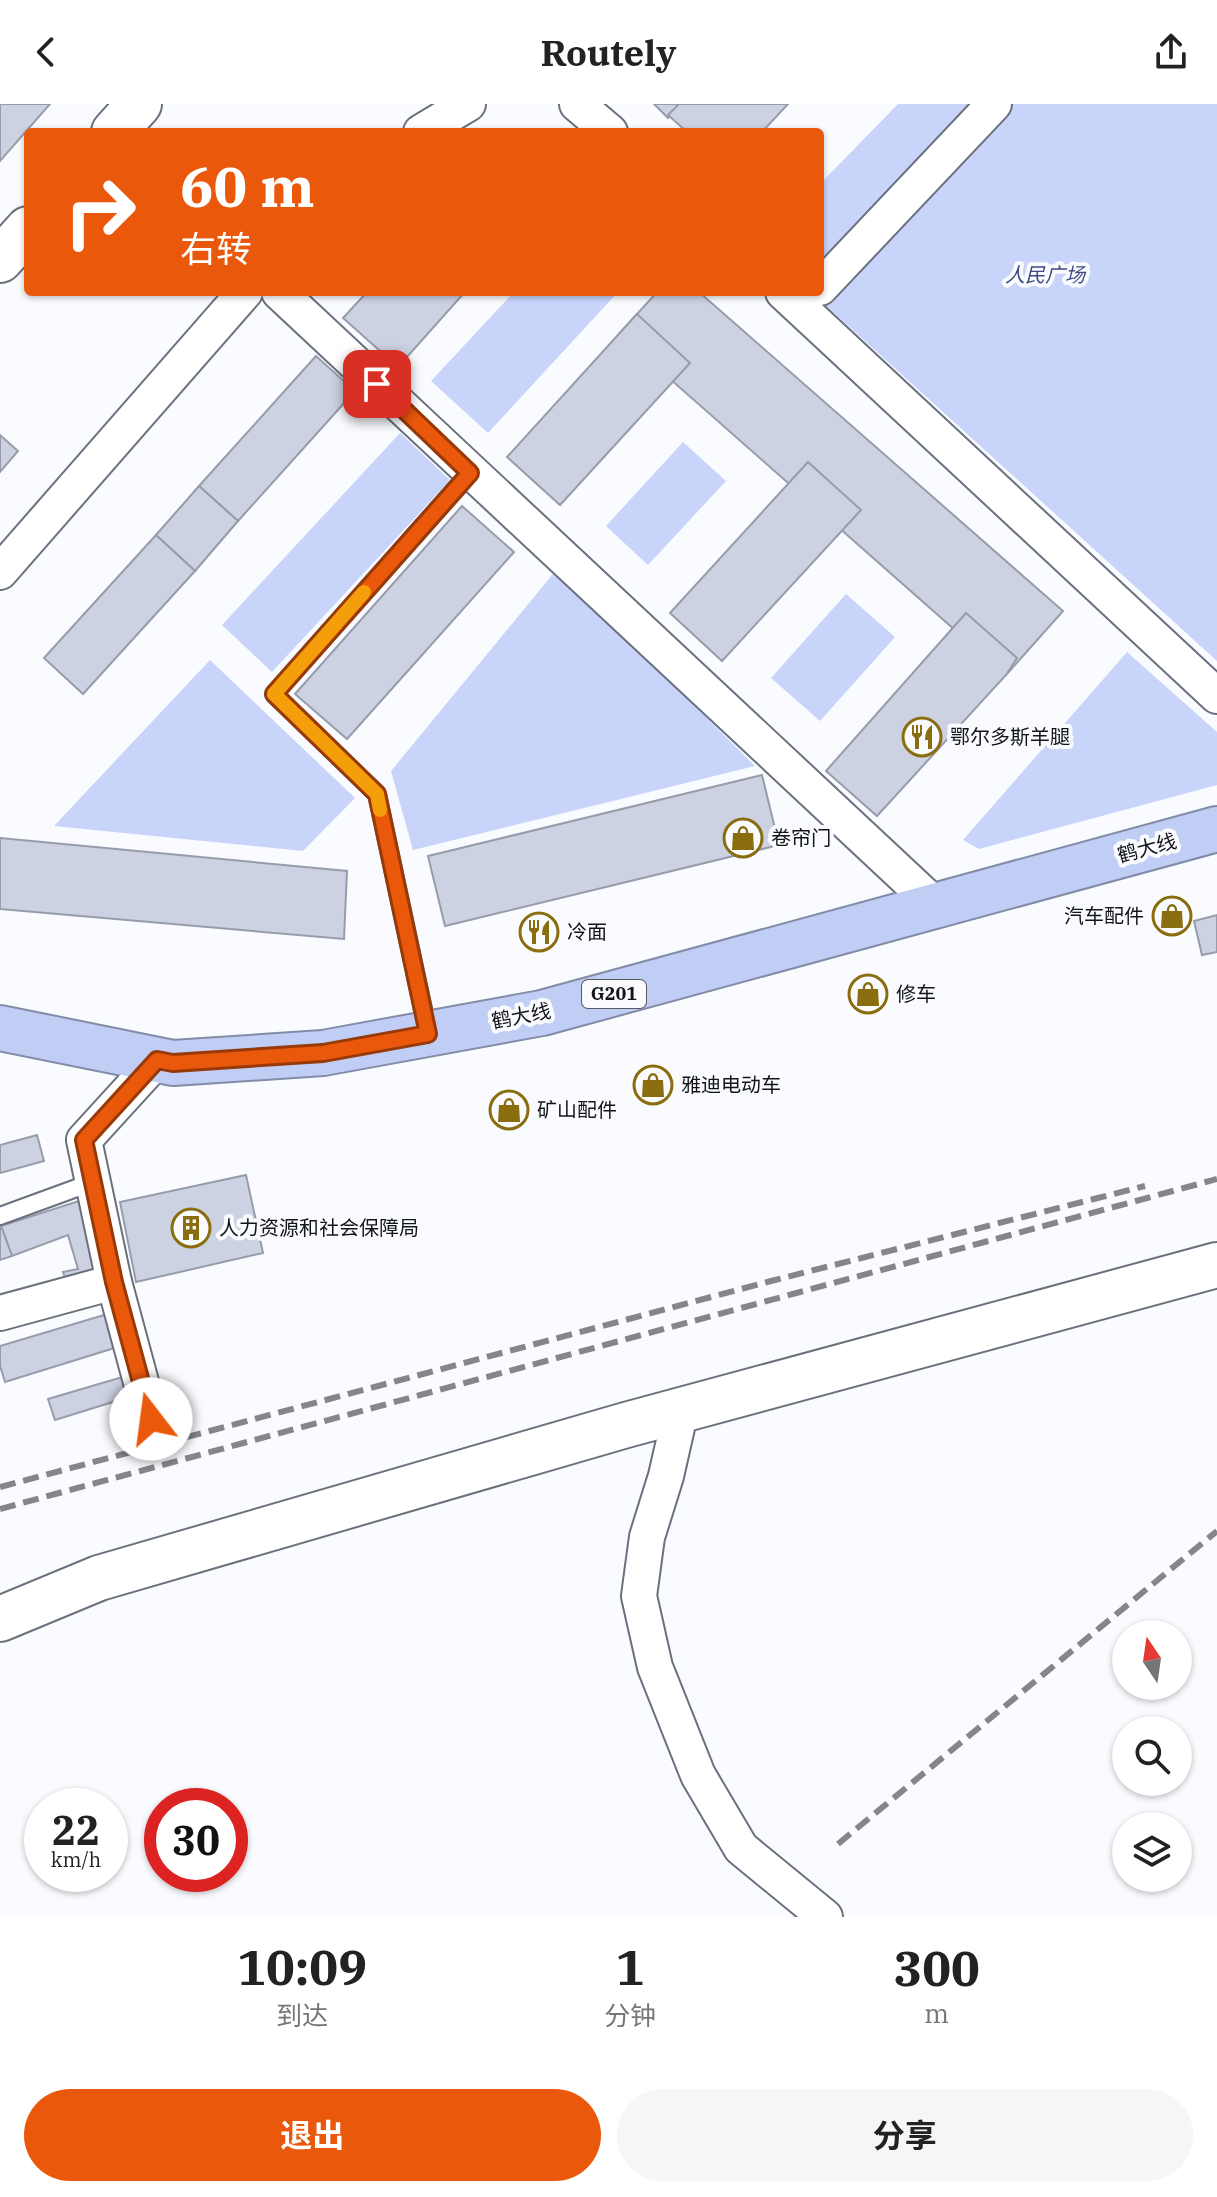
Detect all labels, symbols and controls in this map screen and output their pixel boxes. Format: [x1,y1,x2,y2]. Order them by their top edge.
text: Routely [541,29,676,76]
icon: back [24,30,68,74]
icon: share [1149,30,1193,74]
text: 60 m [180,150,315,222]
icon: right [48,160,152,264]
text: 右转 [180,225,252,272]
park label: 人民广场 [1005,261,1087,288]
pin [343,350,411,418]
icon: arrive [355,362,399,406]
restaurant icon: 鄂尔多斯羊腿 [901,716,943,758]
place label: 鄂尔多斯羊腿 [950,723,1070,750]
shop icon: 卷帘门 [722,817,764,859]
place label: 卷帘门 [771,824,831,851]
street label: 鹤大线 [1114,827,1179,868]
shop icon: 汽车配件 [1151,895,1193,937]
place label: 汽车配件 [1064,902,1144,929]
restaurant icon: 冷面 [518,911,560,953]
place label: 冷面 [567,918,607,945]
shop icon: 修车 [847,973,889,1015]
road number: G201 [582,980,646,1008]
place label: 修车 [896,980,936,1007]
street label: 鹤大线 [489,997,553,1034]
shop icon: 雅迪电动车 [632,1064,674,1106]
place label: 雅迪电动车 [681,1071,781,1098]
shop icon: 矿山配件 [488,1089,530,1131]
place label: 矿山配件 [537,1096,617,1123]
building icon: 人力资源和社会保障局 [170,1207,212,1249]
place label: 人力资源和社会保障局 [219,1214,419,1241]
position arrow [109,1377,193,1461]
north arrow [1112,1620,1192,1700]
map controls [1112,1620,1192,1892]
button: search [1112,1716,1192,1796]
speed limit sign: 30 [144,1788,248,1892]
text: 22 [52,1804,100,1856]
button: layers [1112,1812,1192,1892]
text: km/h [51,1846,101,1873]
text: 10:09 [237,1936,367,1998]
text: 1 [616,1936,645,1998]
text: 300 [893,1937,980,1999]
text: m [924,1996,949,2030]
text: 到达 [276,1998,328,2032]
text: 分钟 [604,1998,656,2032]
button: 退出 [24,2089,601,2181]
button: 分享 [617,2089,1193,2181]

